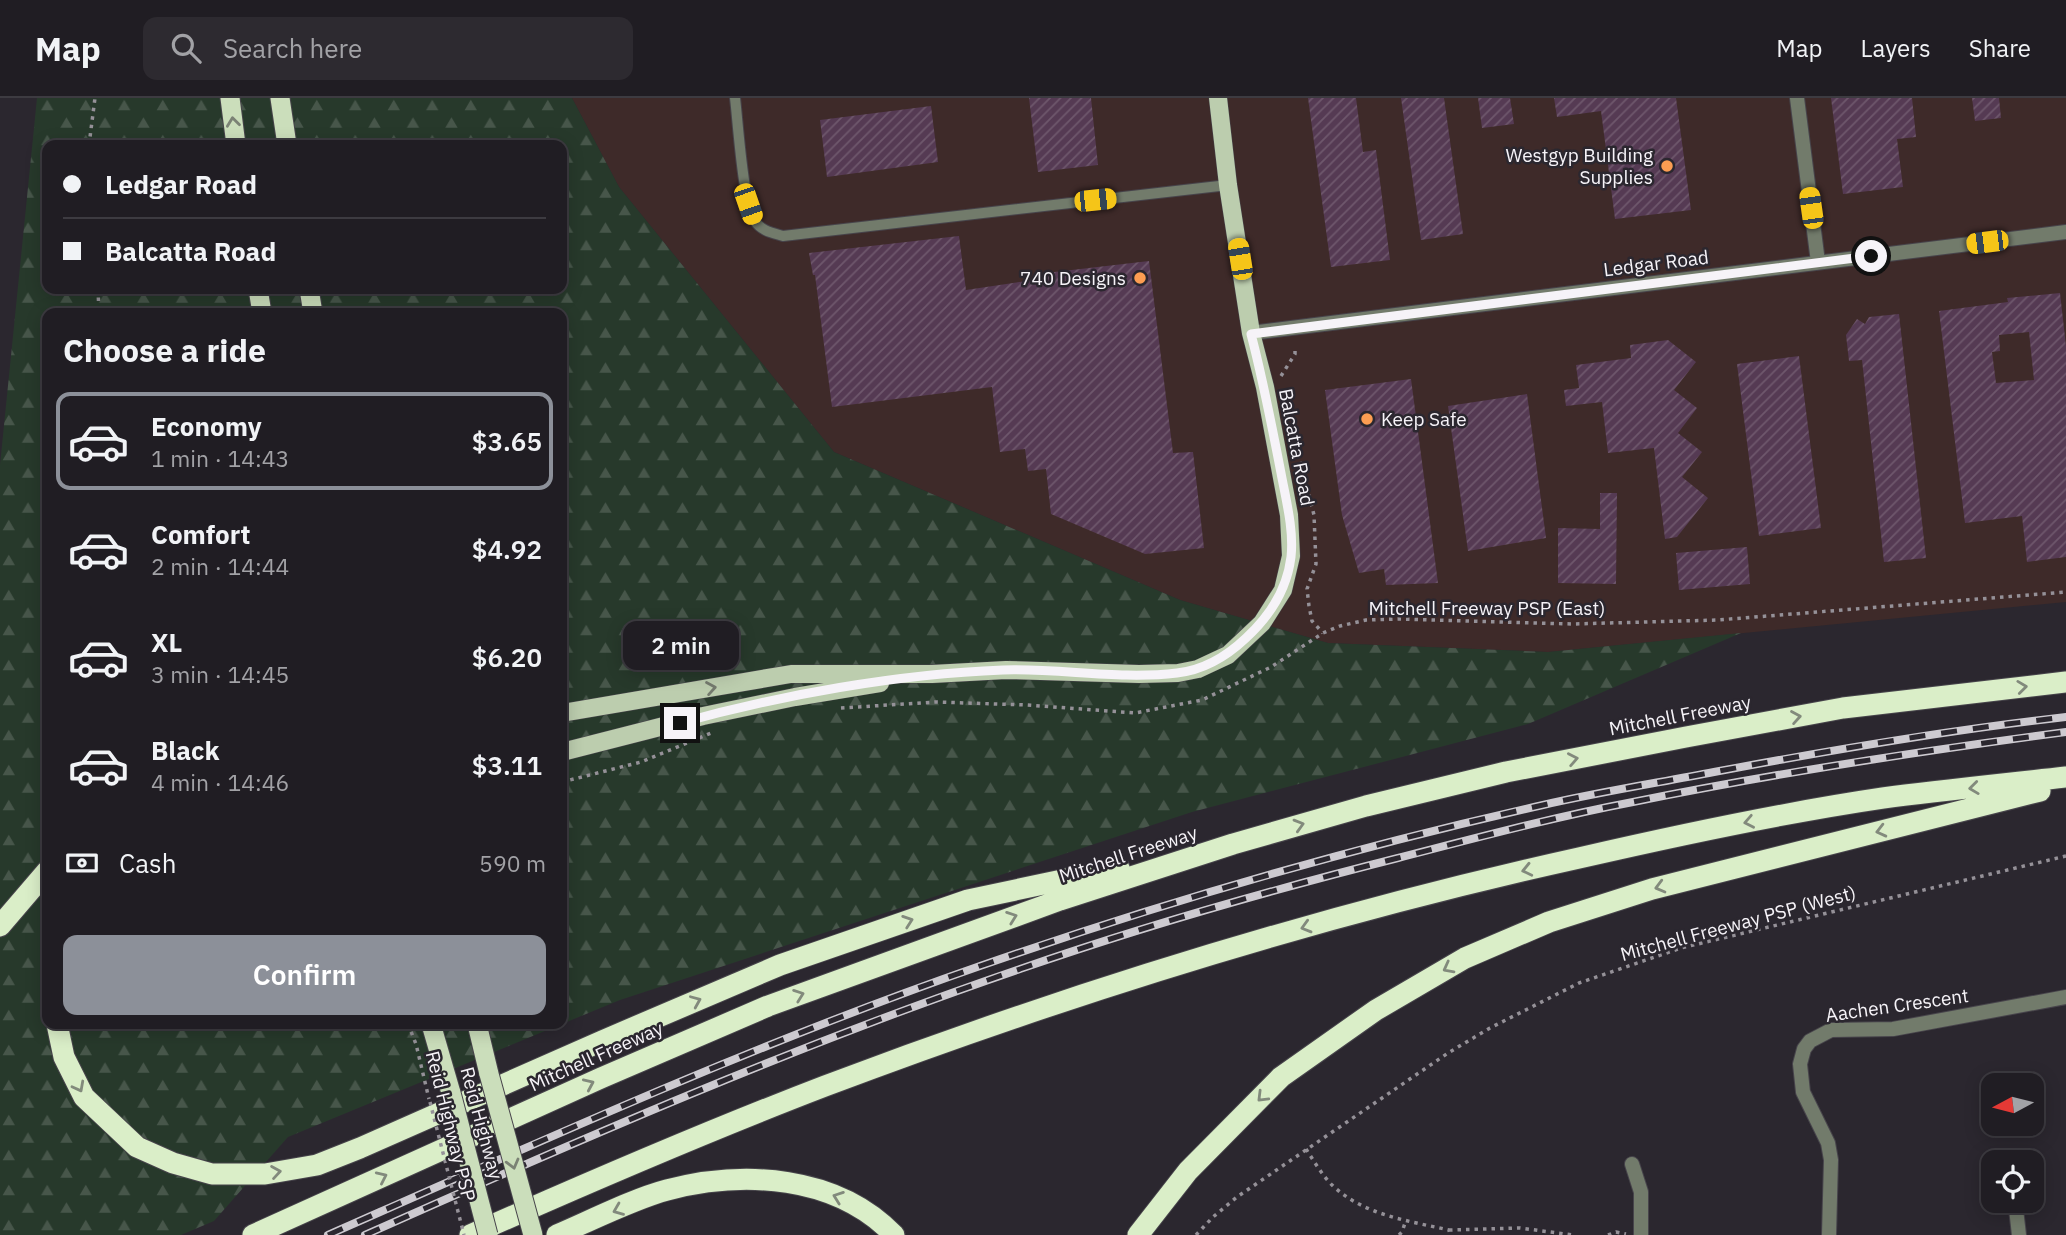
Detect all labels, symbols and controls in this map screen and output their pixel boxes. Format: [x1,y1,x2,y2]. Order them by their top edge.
search box [143,17,633,80]
text: Map [35,27,101,70]
icon: search [167,29,205,67]
text: Search here [223,31,362,65]
text: Map [1776,32,1823,64]
text: Layers [1861,32,1931,64]
text: Share [1969,32,2031,64]
one-way arrow [226,116,241,127]
place label: Westgyp Building Supplies [1506,143,1653,189]
marker: Westgyp Building Supplies [1659,158,1675,174]
text: Ledgar Road [105,167,257,201]
car [732,181,765,227]
car [1798,186,1825,230]
car [1074,187,1117,213]
car [1965,229,2010,255]
text: Balcatta Road [105,234,276,268]
car [1227,237,1254,281]
route start [1855,240,1887,272]
street label: Ledgar Road [1602,245,1710,281]
place label: 740 Designs [1020,266,1126,290]
marker: 740 Designs [1132,270,1148,286]
text: Choose a ride [63,329,266,371]
street label: Balcatta Road [1274,386,1320,508]
place label: Keep Safe [1381,407,1467,431]
text: Economy [151,409,262,443]
icon: car [67,410,130,473]
marker: Keep Safe [1359,411,1375,427]
text: $3.65 [472,424,542,458]
text: 1 min · 14:43 [151,443,289,473]
text: Comfort [151,517,250,551]
icon: car [67,518,130,581]
text: $4.92 [472,532,542,566]
text: 2 min · 14:44 [151,551,289,581]
street label: Mitchell Freeway PSP (East) [1369,596,1605,620]
callout: 2 min [622,622,738,670]
text: XL [151,625,182,659]
icon: car [67,626,130,689]
text: 2 min [651,630,711,660]
text: $6.20 [472,640,542,674]
text: 3 min · 14:45 [151,659,289,689]
one-way arrow [2016,679,2028,694]
one-way arrow [706,681,717,696]
street label: Mitchell Freeway [1607,689,1754,741]
route end [664,707,696,739]
one-way arrow [1790,710,1802,725]
text: Black [151,733,219,767]
icon: car [67,734,130,797]
text: $3.11 [472,748,542,782]
one-way arrow [1567,753,1579,768]
text: 4 min · 14:46 [151,767,289,797]
one-way arrow [1968,780,1979,795]
one-way arrow [1743,814,1755,829]
one-way arrow [1293,819,1305,833]
street label: Mitchell Freeway [1056,820,1201,888]
one-way arrow [1875,823,1887,837]
icon: cash [63,844,101,882]
text: Cash [119,846,176,880]
text: 590 m [479,848,546,878]
one-way arrow [1521,861,1533,876]
one-way arrow [1655,879,1667,894]
street label: Mitchell Freeway PSP (West) [1617,880,1859,966]
one-way arrow [1006,911,1018,925]
one-way arrow [902,915,914,929]
one-way arrow [1301,918,1313,933]
button: Confirm [63,935,546,1015]
one-way arrow [1443,959,1455,973]
street label: Aachen Crescent [1824,983,1970,1027]
one-way arrow [792,989,804,1003]
one-way arrow [688,995,701,1009]
street label: Mitchell Freeway [525,1016,667,1096]
street label: Reid Highway PSP [421,1048,481,1204]
street label: Reid Highway [455,1064,509,1182]
north arrow [1981,1073,2044,1136]
map controls [1981,1073,2044,1213]
one-way arrow [582,1078,594,1092]
one-way arrow [71,1080,85,1093]
one-way arrow [1258,1089,1270,1101]
button: locate [1981,1150,2044,1213]
one-way arrow [505,1157,519,1169]
one-way arrow [270,1165,282,1180]
one-way arrow [375,1171,387,1185]
one-way arrow [833,1191,845,1205]
one-way arrow [613,1201,625,1215]

